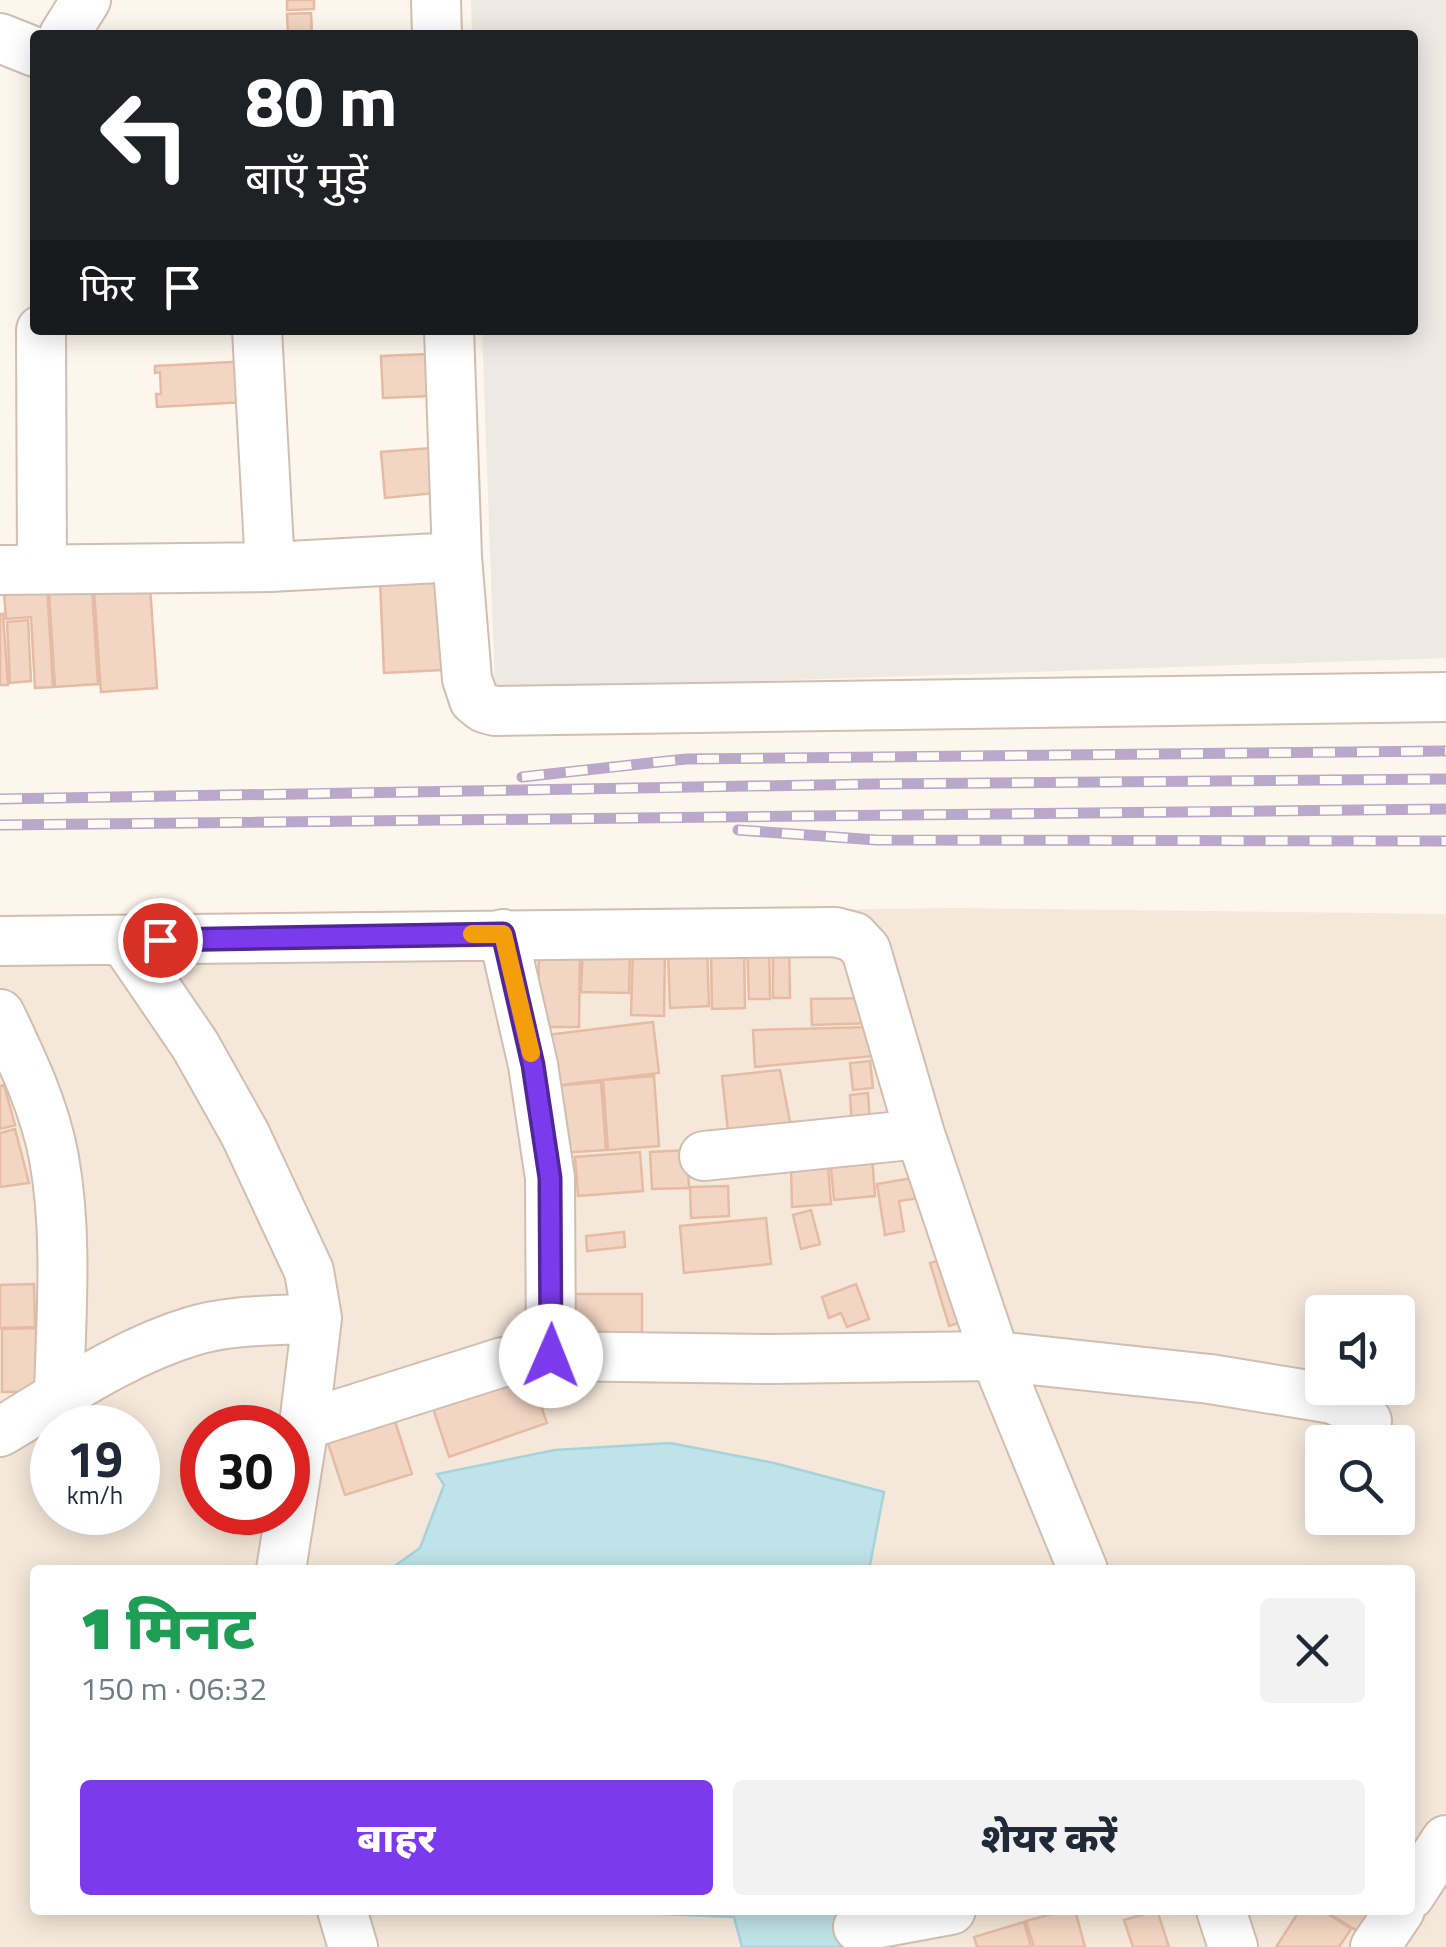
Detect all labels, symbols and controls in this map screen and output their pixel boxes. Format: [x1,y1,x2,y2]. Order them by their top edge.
text: 80 m [245,47,398,153]
icon: left [80,70,210,200]
text: बाएँ मुड़ें [245,143,368,211]
text: फिर [80,258,135,316]
icon: arrive [155,260,210,315]
pin [118,898,203,983]
icon: arrive [133,913,188,968]
map controls [1305,1295,1415,1535]
button: sound [1305,1295,1415,1405]
position arrow [499,1304,603,1408]
speed limit sign: 30 [180,1405,310,1535]
text: 19 [67,1420,123,1496]
button: search [1305,1425,1415,1535]
text: km/h [67,1476,123,1514]
text: 1 मिनट [80,1581,255,1672]
button: close [1260,1598,1365,1703]
text: 150 m · 06:32 [80,1664,267,1712]
button: बाहर [80,1780,713,1895]
button: शेयर करें [733,1780,1365,1895]

